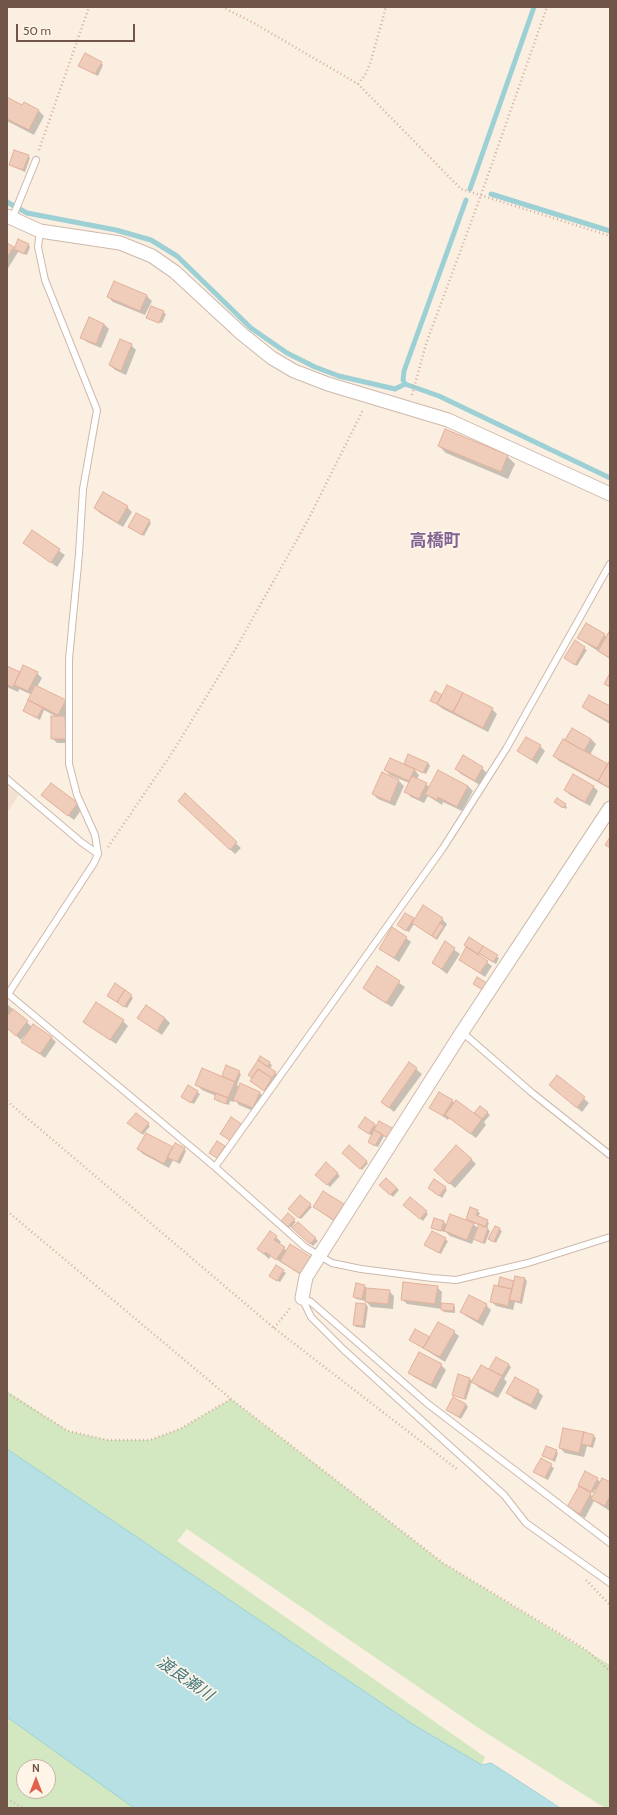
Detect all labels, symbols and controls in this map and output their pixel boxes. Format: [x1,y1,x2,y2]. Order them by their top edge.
scale bar [18,16,137,42]
text: 50 m [23,23,51,38]
district label: 高橋町 [410,531,460,551]
water label: 渡良瀬川 [153,1653,217,1705]
north arrow [16,1759,56,1799]
text: N [32,1761,40,1775]

